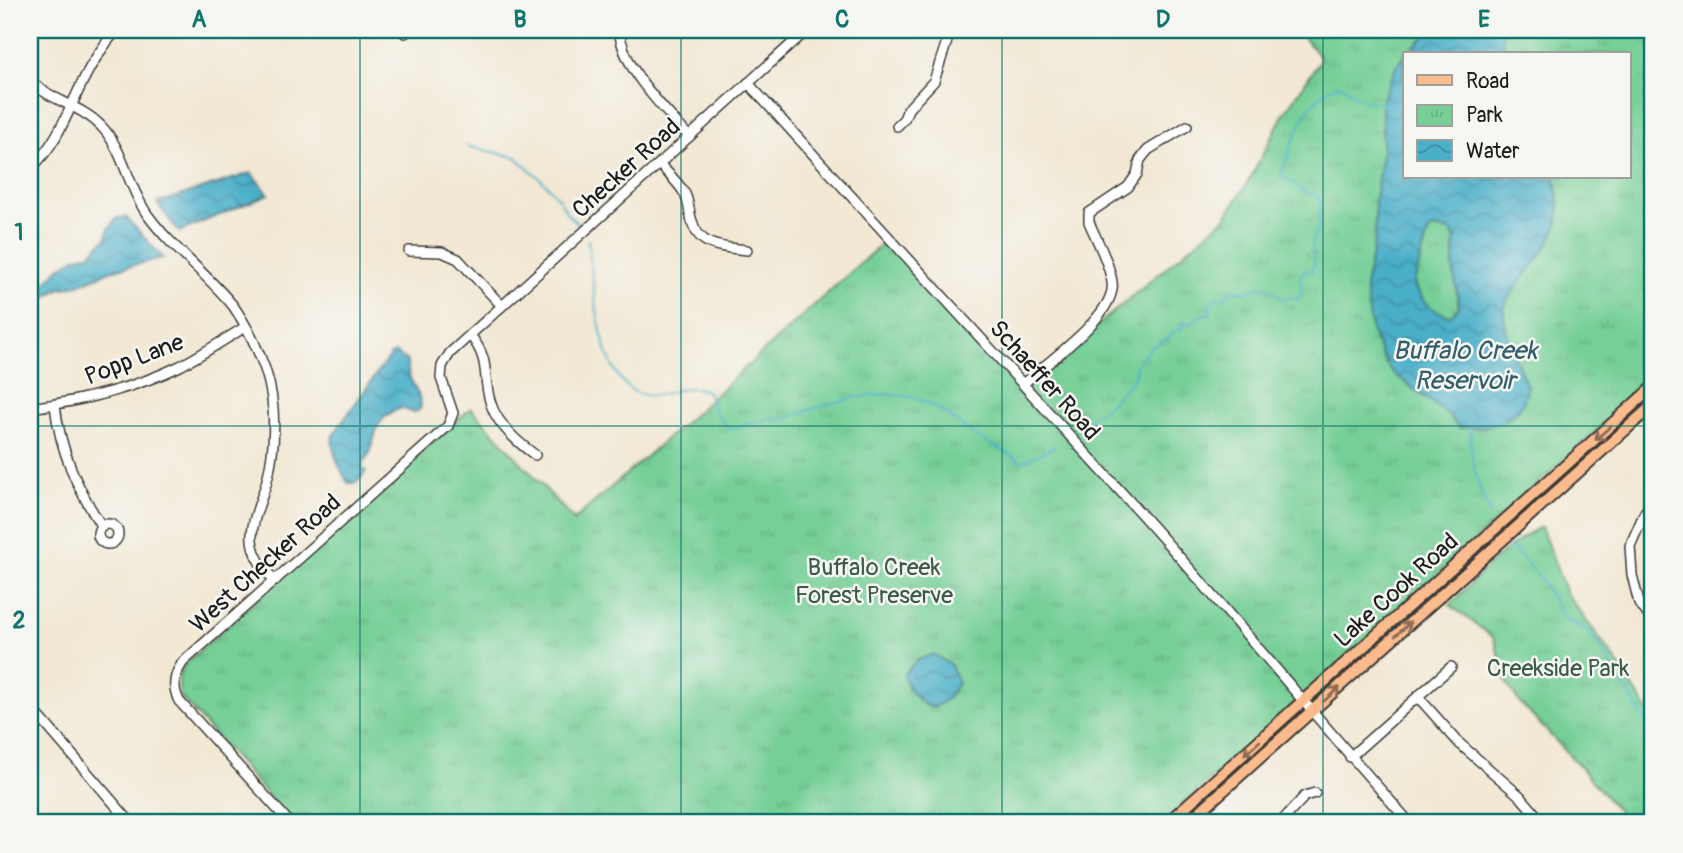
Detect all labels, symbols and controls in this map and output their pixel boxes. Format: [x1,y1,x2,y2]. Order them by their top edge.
text: A [192,5,207,34]
text: B [513,5,527,34]
text: C [835,5,849,34]
text: D [1156,5,1170,34]
text: E [1478,5,1490,34]
legend [1403,52,1630,178]
text: Road [1466,68,1510,95]
text: Park [1466,102,1503,129]
street label: Checker Road [566,112,686,224]
text: Water [1466,138,1520,165]
text: 1 [15,218,24,247]
street label: Schaeffer Road [983,314,1106,446]
street label: Popp Lane [81,327,188,392]
water label: Buffalo Creek Reservoir [1393,335,1539,397]
one-way arrow [1594,425,1612,441]
street label: West Checker Road [184,488,347,639]
street label: Lake Cook Road [1328,527,1464,654]
park label: Buffalo Creek Forest Preserve [795,553,953,610]
text: 2 [13,606,26,635]
one-way arrow [1394,621,1412,637]
park label: Creekside Park [1487,654,1629,683]
one-way arrow [1323,685,1340,702]
one-way arrow [1244,739,1261,756]

